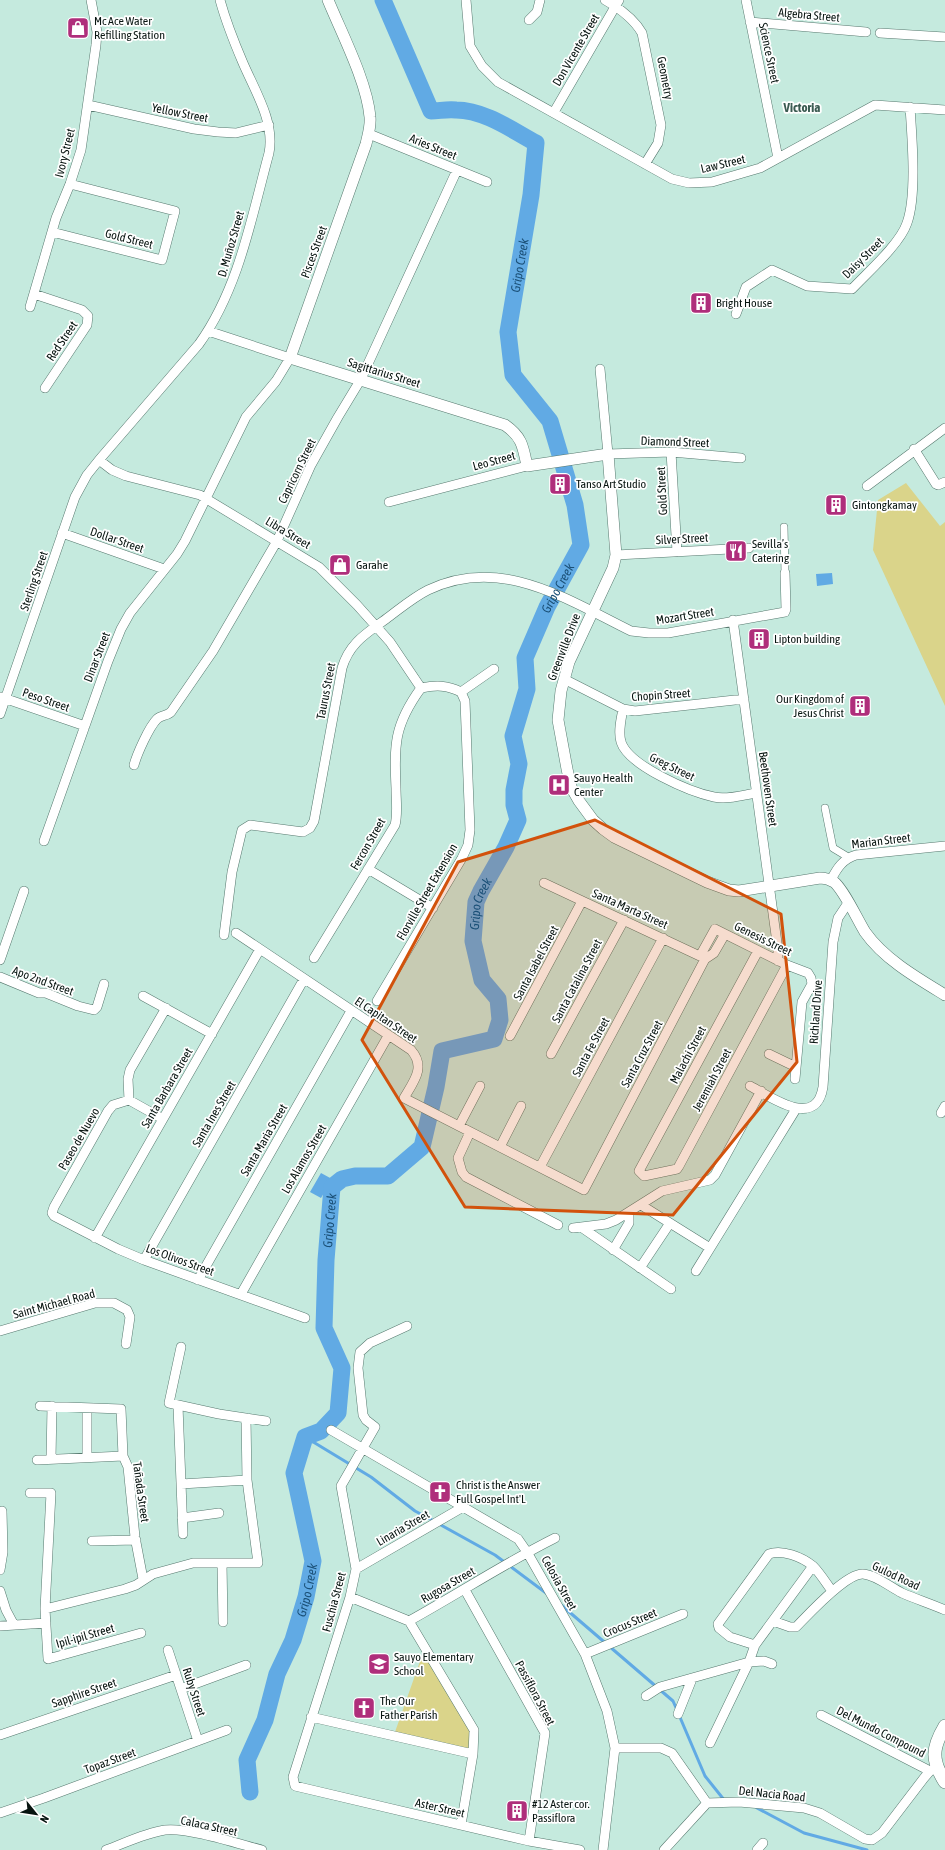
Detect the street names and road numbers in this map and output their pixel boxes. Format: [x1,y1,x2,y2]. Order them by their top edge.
street label: Algebra Street [778,5,841,25]
street label: Don Vicente Street [550,11,603,89]
street label: Science Street [756,22,782,85]
street label: Geometry [654,55,676,101]
street label: Yellow Street [151,101,210,125]
street label: Ivory Street [52,127,78,179]
street label: Aries Street [407,131,459,163]
street label: Law Street [699,152,747,176]
street label: D. Muñoz Street [215,209,247,278]
street label: Pisces Street [298,223,330,280]
street label: Gold Street [104,226,155,252]
street label: Daisy Street [840,234,887,281]
street label: Red Street [44,318,81,364]
street label: Sagittarius Street [346,355,423,391]
street label: Diamond Street [640,434,710,450]
street label: Capricorn Street [275,436,319,506]
street label: Leo Street [471,448,517,473]
street label: Gold Street [654,466,670,516]
street label: Libra Street [263,514,313,552]
street label: Dollar Street [88,524,146,556]
street label: Silver Street [655,531,709,547]
street label: Sterling Street [17,549,51,613]
street label: Mozart Street [655,604,715,627]
street label: Greenville Drive [545,611,583,683]
street label: Dinar Street [81,630,113,684]
street label: Taurus Street [314,661,338,720]
street label: Peso Street [21,685,72,715]
street label: Chopin Street [631,686,692,704]
street label: Greg Street [647,750,697,784]
street label: Beethoven Street [756,751,780,828]
street label: Fercon Street [348,815,389,872]
street label: Marian Street [851,830,912,852]
street label: Florville Street Extension [394,841,460,943]
street label: Santa Marta Street [590,886,670,932]
street label: Genesis Street [732,919,795,959]
street label: Santa Isabel Street [511,923,562,1003]
street label: Santa Catalina Street [549,936,605,1025]
street label: Apo 2nd Street [11,963,76,999]
street label: Richland Drive [807,979,825,1045]
street label: El Capitan Street [352,994,420,1046]
street label: Santa Fe Street [570,1014,613,1079]
street label: Santa Cruz Street [618,1018,666,1090]
street label: Malachi Street [667,1023,709,1086]
street label: Santa Barbara Street [138,1045,196,1130]
street label: Jeremiah Street [690,1046,735,1114]
street label: Santa Ines Street [190,1078,239,1149]
street label: Santa Maria Street [238,1101,290,1178]
street label: Paseo de Nuevo [56,1105,103,1173]
street label: Los Alamos Street [279,1122,330,1196]
street label: Los Olivos Street [144,1241,217,1279]
street label: Saint Michael Road [12,1286,96,1322]
street label: Tañada Street [130,1461,152,1524]
street label: Linaria Street [374,1507,432,1549]
street label: Celosia Street [538,1553,580,1613]
street label: Gulod Road [870,1559,922,1593]
street label: Rugosa Street [418,1564,478,1606]
street label: Fuschia Street [319,1570,349,1633]
street label: Crocus Street [601,1605,659,1641]
street label: Ipil-ipil Street [54,1621,116,1651]
street label: Passiflora Street [512,1658,558,1728]
street label: Ruby Street [180,1666,209,1719]
street label: Sapphire Street [50,1675,119,1711]
street label: Del Mundo Compound [834,1704,928,1760]
street label: Topaz Street [82,1745,138,1777]
street label: Del Nacia Road [738,1784,806,1804]
street label: Aster Street [414,1796,467,1821]
street label: Calaca Street [179,1813,239,1839]

